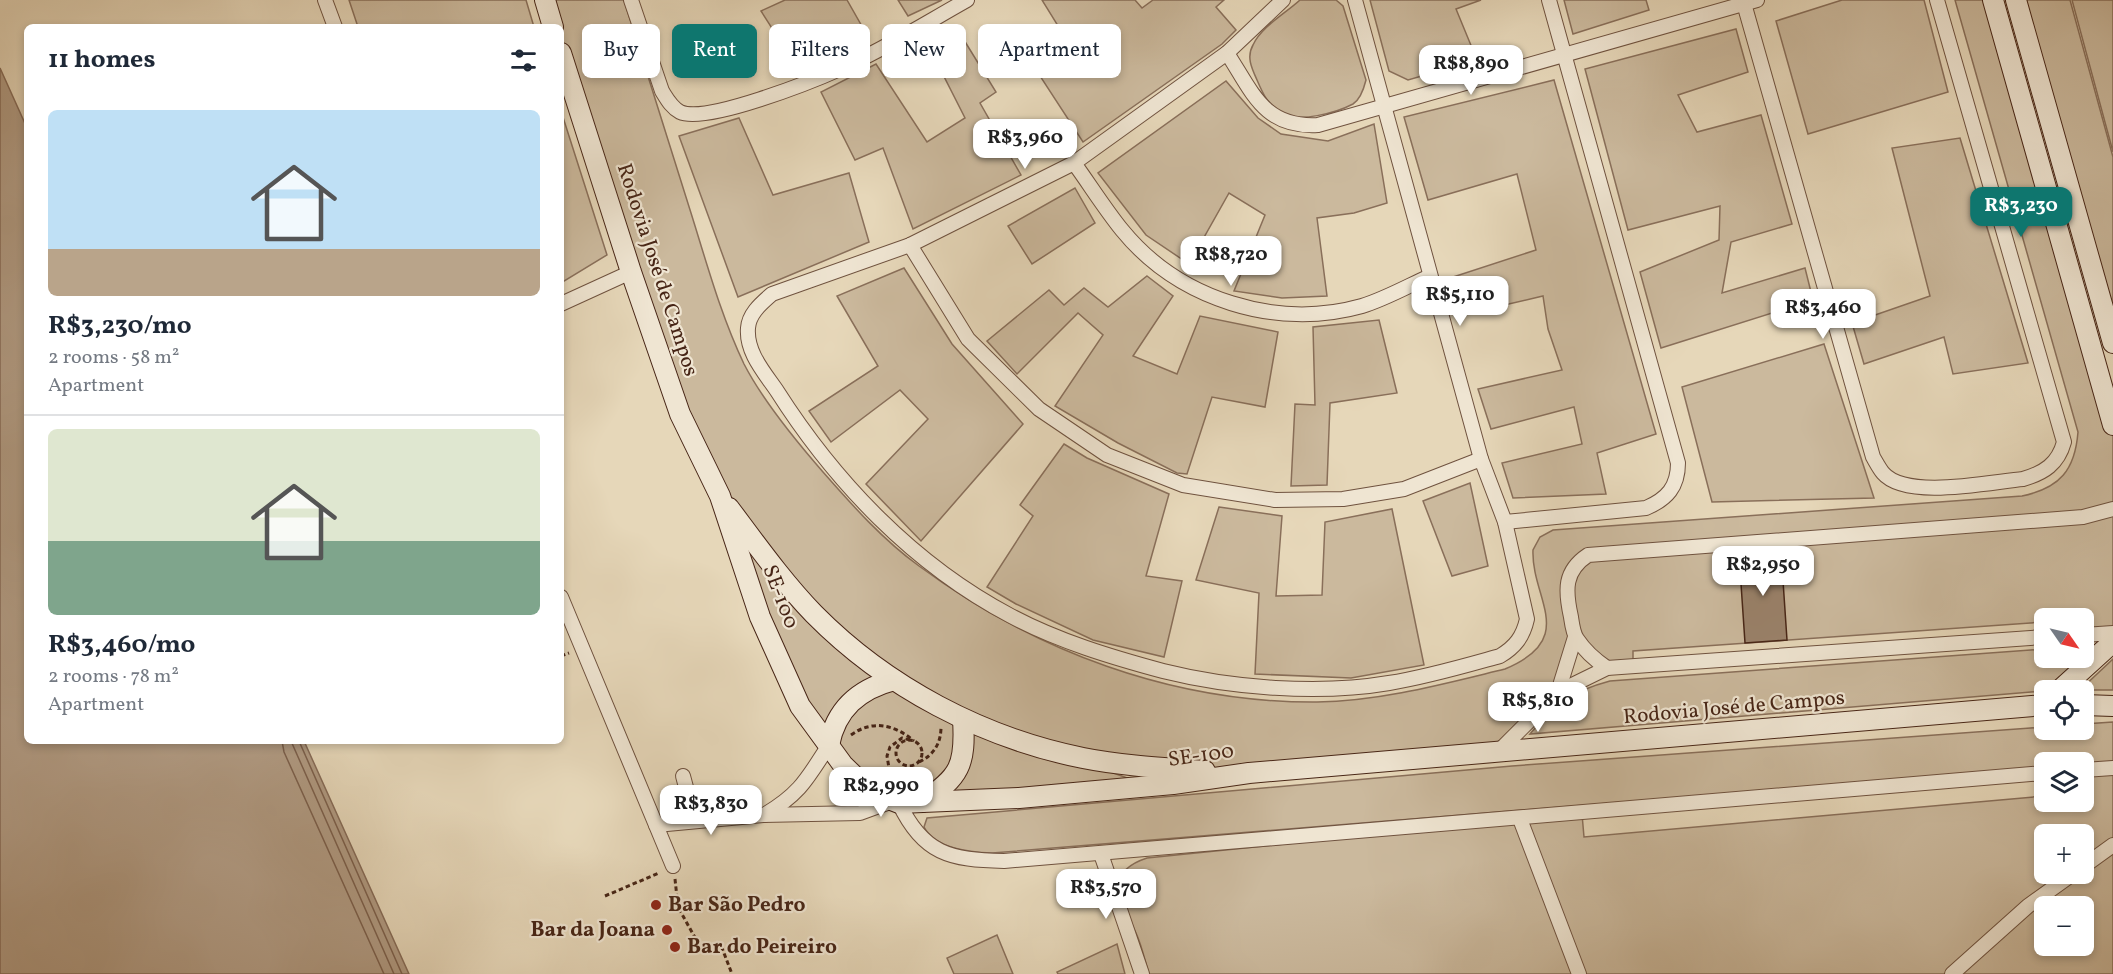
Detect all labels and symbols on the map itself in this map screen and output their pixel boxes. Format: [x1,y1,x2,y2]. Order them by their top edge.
pin: R$8,890 [1416,45,1526,96]
pin: R$3,960 [970,119,1080,170]
street label: Rodovia José de Campos [609,160,705,380]
pin: R$3,230 [1966,187,2076,238]
pin: R$8,720 [1176,236,1286,287]
pin: R$5,110 [1405,276,1515,327]
pin: R$3,460 [1768,289,1878,340]
pin: R$2,950 [1708,546,1818,597]
street label: SE-100 [755,561,805,633]
north arrow [2034,608,2094,668]
pin: R$5,810 [1483,682,1593,733]
street label: Rodovia José de Campos [1622,684,1846,732]
street label: SE-100 [1166,737,1236,775]
pin: R$2,990 [826,767,936,818]
pin: R$3,830 [656,785,766,836]
pin: R$3,570 [1051,869,1161,920]
place label: Bar São Pedro [668,891,806,920]
marker: Bar São Pedro [649,898,663,912]
place label: Bar da Joana [530,916,655,945]
marker: Bar da Joana [660,923,674,937]
place label: Bar do Peireiro [687,933,837,962]
marker: Bar do Peireiro [668,940,682,954]

